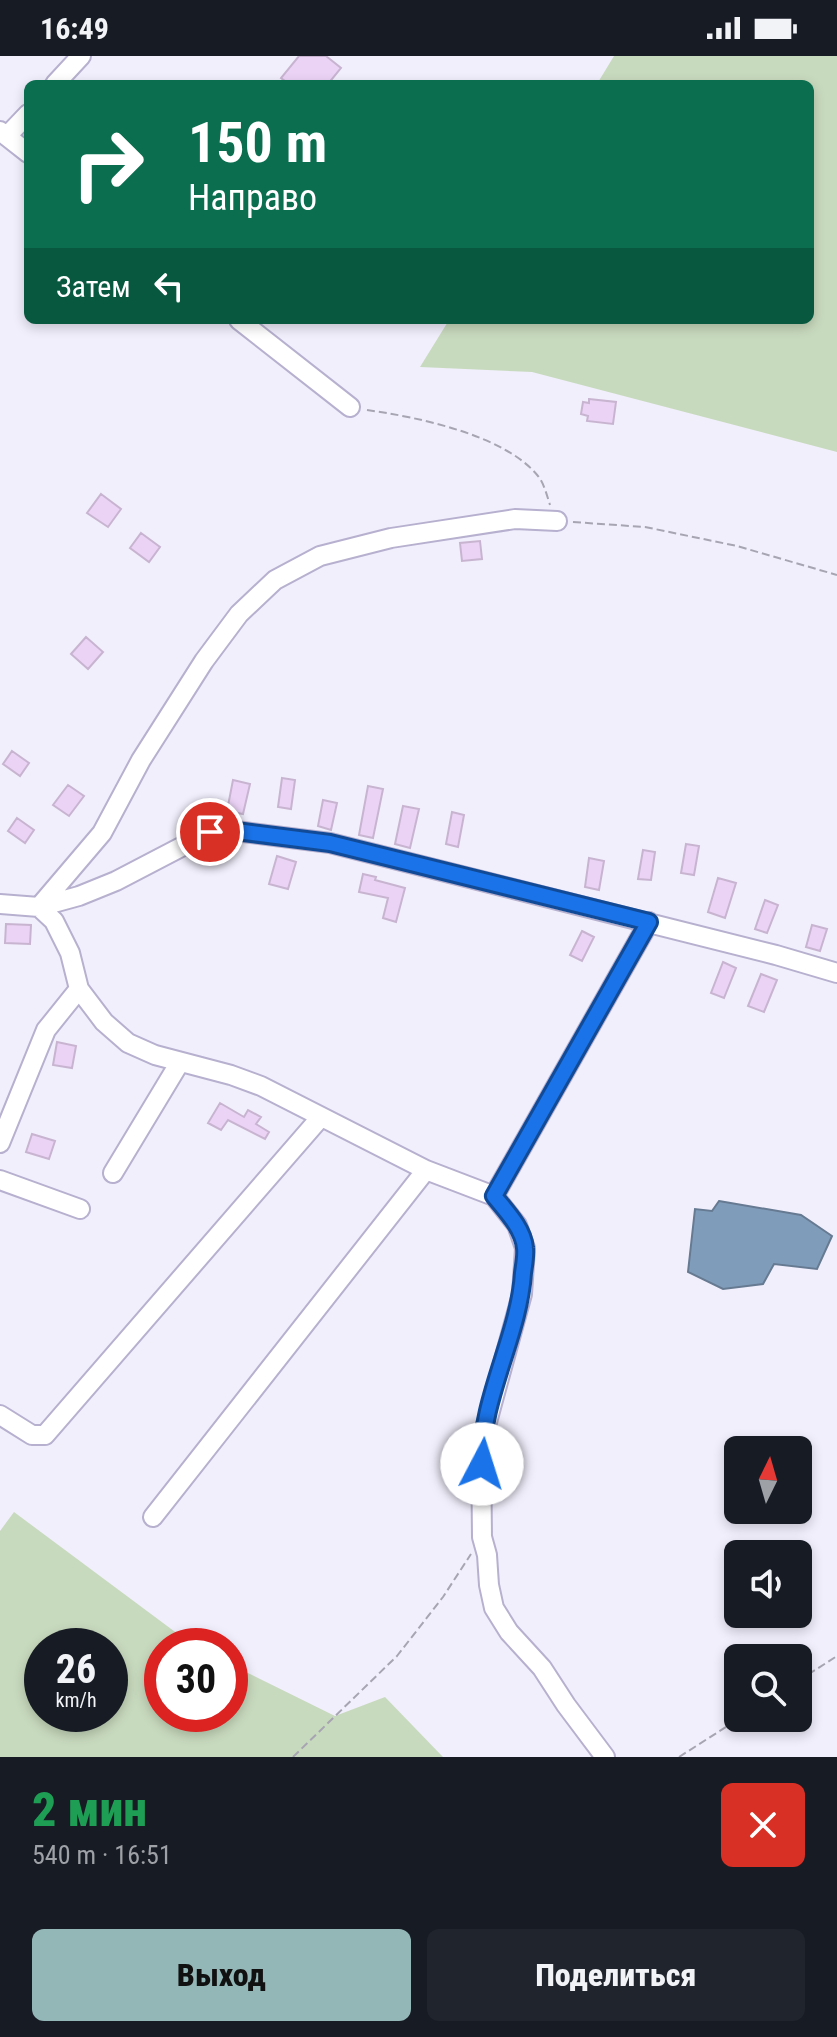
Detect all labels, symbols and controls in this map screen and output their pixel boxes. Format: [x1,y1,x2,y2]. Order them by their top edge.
text: 16:49 [40,11,109,46]
text: 150 m [188,110,327,176]
icon: right [56,112,160,216]
text: Направо [188,177,317,219]
icon: left [147,264,191,308]
text: Затем [56,269,131,304]
pin [176,798,244,866]
icon: arrive [188,810,232,854]
position arrow [440,1422,524,1506]
north arrow [724,1436,812,1524]
map controls [724,1436,812,1732]
button: sound [724,1540,812,1628]
speed limit sign: 30 [144,1628,248,1732]
button: search [724,1644,812,1732]
text: 26 [56,1646,96,1693]
text: km/h [55,1688,97,1712]
text: 2 мин [32,1781,147,1838]
button: close [721,1783,805,1867]
text: 540 m · 16:51 [32,1840,172,1870]
button: Выход [32,1929,411,2021]
button: Поделиться [427,1929,805,2021]

